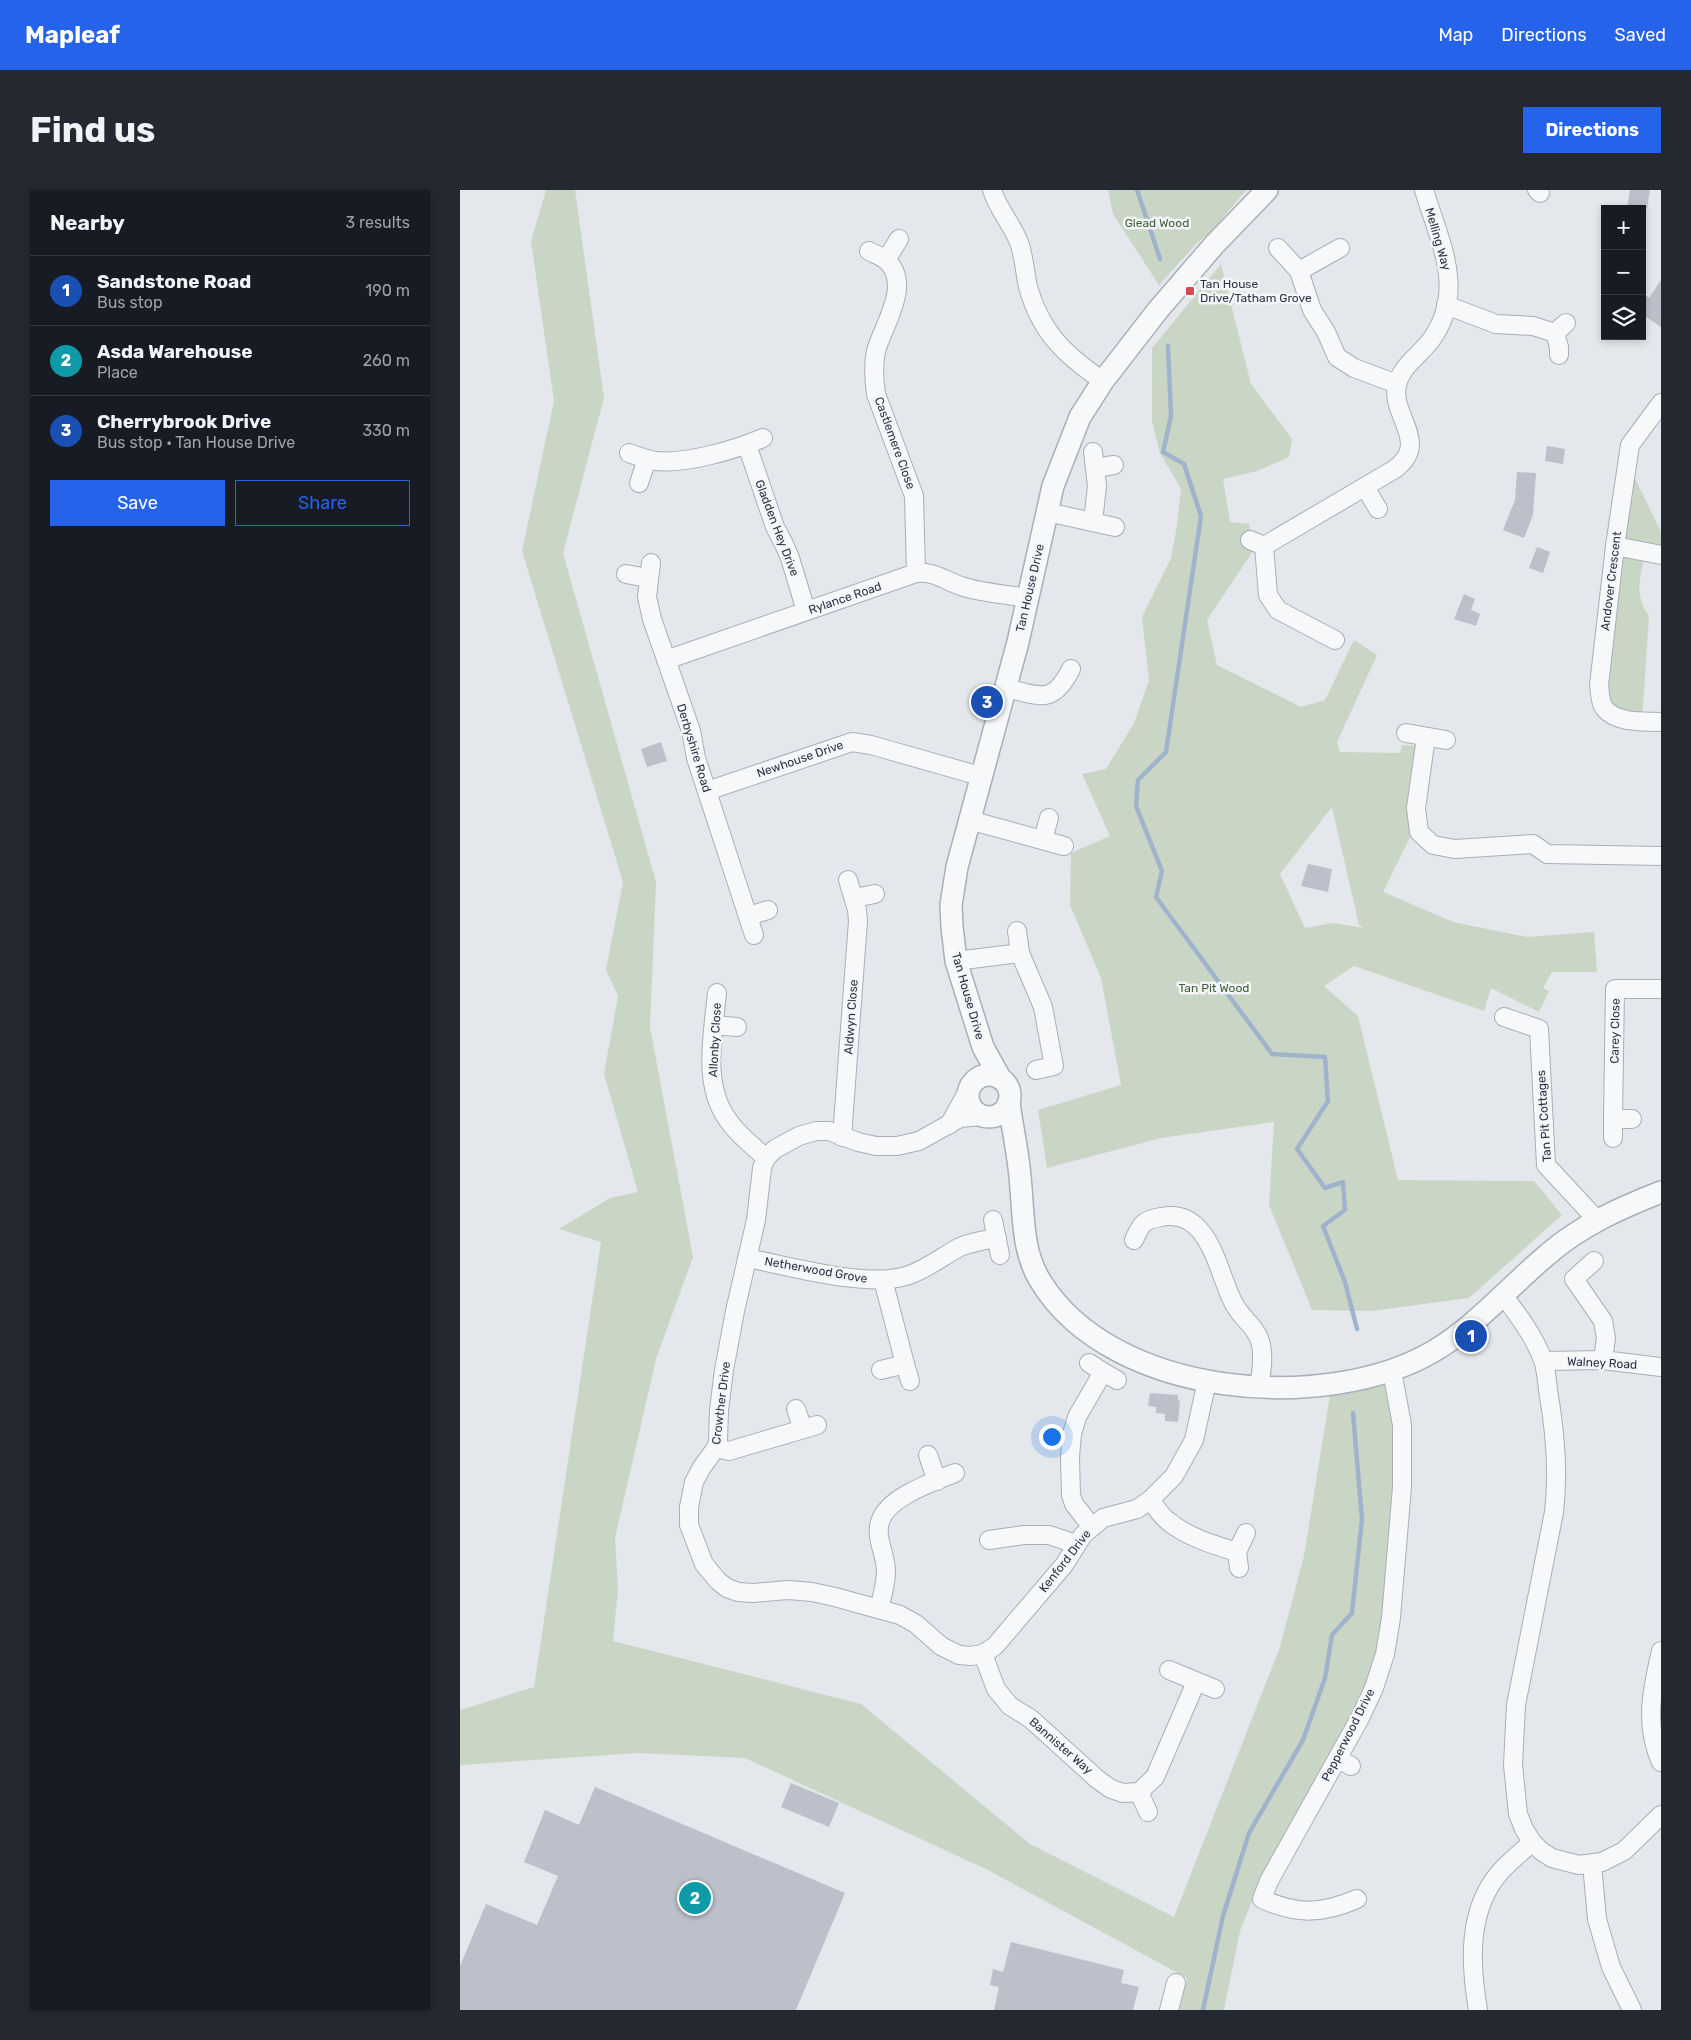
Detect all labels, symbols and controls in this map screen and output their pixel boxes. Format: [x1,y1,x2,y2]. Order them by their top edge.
text: Mapleaf [25,21,120,49]
text: Map [1438,24,1473,46]
text: Directions [1501,24,1587,46]
text: Saved [1615,24,1666,46]
button: Directions [1523,107,1661,153]
text: Find us [30,109,155,151]
map controls [1601,205,1646,340]
button: + [1601,205,1646,250]
street label: Melling Way [1422,206,1454,272]
text: Nearby [50,210,125,235]
text: 3 results [345,213,410,232]
park label: Glead Wood [1125,216,1189,230]
button: − [1601,250,1646,295]
text: Sandstone Road [97,270,251,293]
place label: Tan House Drive/Tatham Grove [1200,277,1312,305]
text: 1 [62,281,70,300]
text: 190 m [365,281,410,300]
marker: Tan House Drive/Tatham Grove [1184,285,1196,297]
text: Bus stop [97,293,163,312]
button: layers [1601,295,1646,340]
text: Asda Warehouse [97,340,253,363]
text: 2 [61,351,71,370]
text: 260 m [363,351,410,370]
text: Place [97,363,138,382]
street label: Castlemere Close [872,395,918,491]
text: Cherrybrook Drive [97,410,271,433]
text: 3 [61,421,71,440]
text: 330 m [362,421,410,440]
text: Bus stop · Tan House Drive [97,433,295,452]
street label: Gladden Hey Drive [752,478,802,578]
button: Save [50,480,225,526]
button: Share [235,480,410,526]
street label: Andover Crescent [1598,530,1624,631]
street label: Tan House Drive [1013,542,1047,633]
street label: Rylance Road [807,579,883,617]
pin: 3 [971,683,1003,721]
street label: Derbyshire Road [674,702,714,794]
street label: Newhouse Drive [755,738,845,780]
street label: Tan House Drive [949,951,987,1041]
street label: Aldwyn Close [841,979,861,1055]
park label: Tan Pit Wood [1179,981,1250,995]
street label: Carey Close [1607,998,1623,1064]
street label: Allonby Close [706,1002,724,1078]
street label: Tan Pit Cottages [1534,1070,1554,1162]
street label: Netherwood Grove [764,1254,869,1286]
pin: 1 [1455,1317,1487,1355]
street label: Walney Road [1567,1354,1637,1372]
street label: Crowther Drive [709,1360,733,1445]
your location [1039,1424,1065,1450]
street label: Kenford Drive [1036,1527,1094,1595]
street label: Pepperwood Drive [1319,1686,1378,1784]
street label: Bannister Way [1027,1715,1096,1777]
pin: 2 [679,1879,711,1917]

